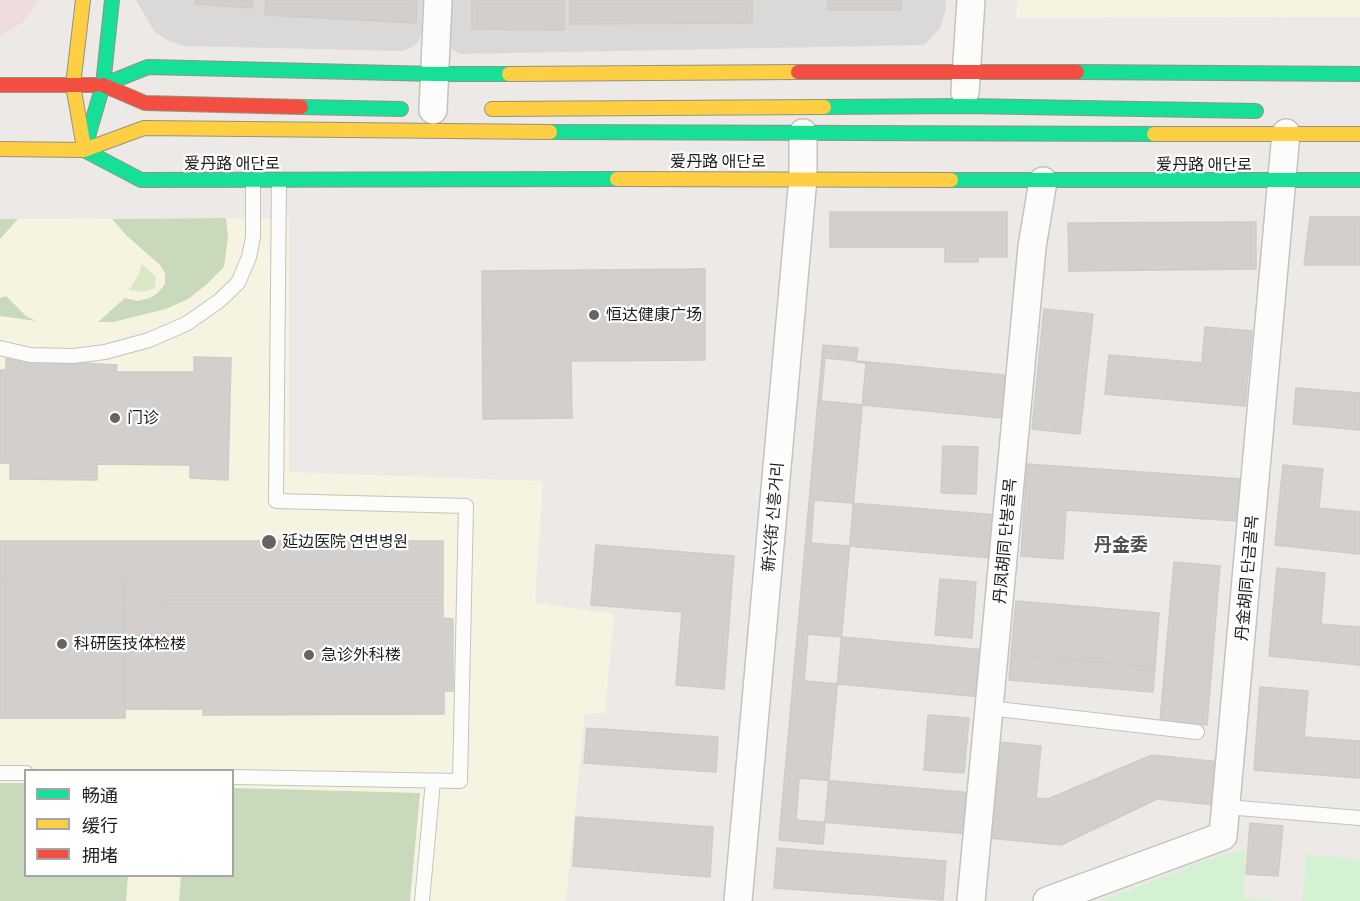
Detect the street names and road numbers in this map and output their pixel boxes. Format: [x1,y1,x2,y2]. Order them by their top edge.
street label: 爱丹路 애단로 [670,152,766,172]
street label: 爱丹路 애단로 [184,154,280,174]
street label: 爱丹路 애단로 [1156,155,1252,175]
street label: 新兴街 신흥거리 [759,461,787,573]
street label: 丹凤胡同 단봉골목 [990,477,1020,605]
street label: 丹金胡同 단금골목 [1232,514,1262,642]

